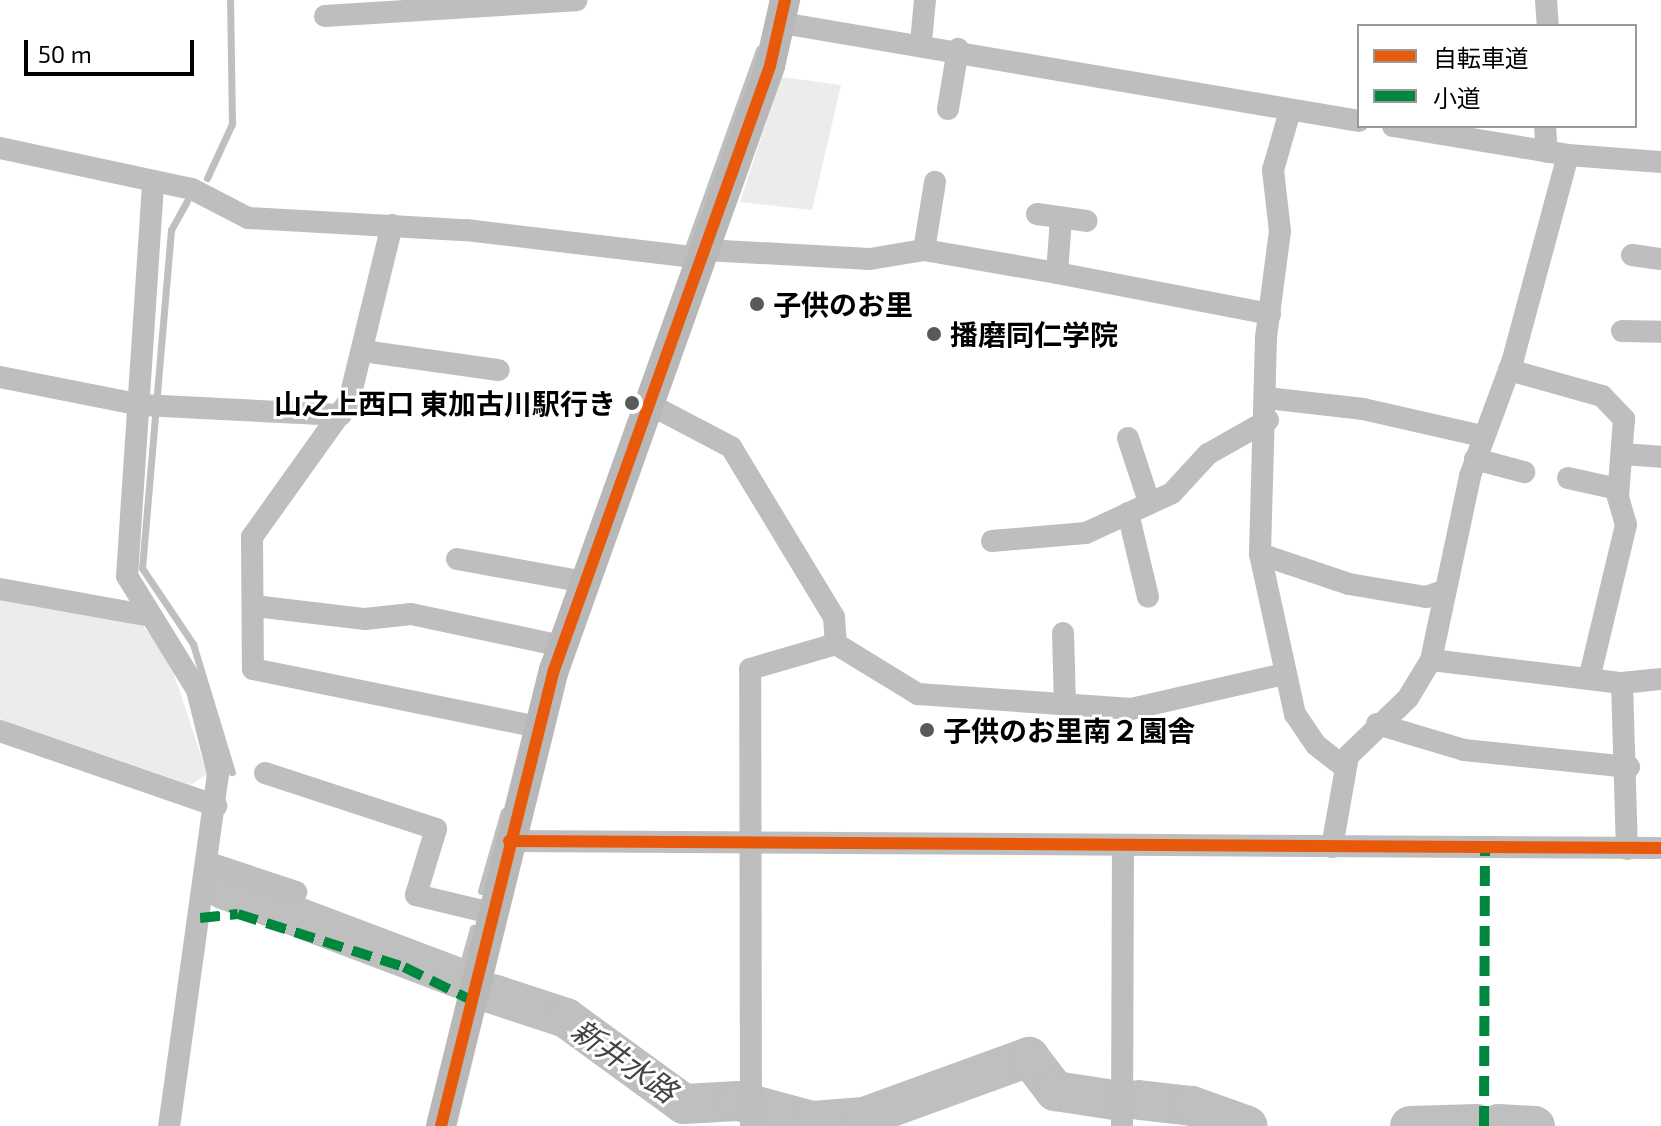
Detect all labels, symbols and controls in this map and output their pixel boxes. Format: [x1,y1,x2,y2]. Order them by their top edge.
scale bar [28,24,198,74]
legend [1357,24,1637,128]
text: 50 m [38,39,92,68]
text: 自転車道 [1433,43,1529,72]
text: 小道 [1433,83,1481,112]
place label: 子供のお里 [773,287,913,321]
marker: 子供のお里 [748,295,766,313]
place label: 播磨同仁学院 [950,317,1118,351]
marker: 播磨同仁学院 [925,325,943,343]
place label: 山之上西口 東加古川駅行き [274,386,616,420]
marker: 山之上西口 東加古川駅行き [623,394,641,412]
place label: 子供のお里南２園舎 [943,713,1195,747]
marker: 子供のお里南２園舎 [918,721,936,739]
water label: 新井水路 [566,1011,684,1109]

